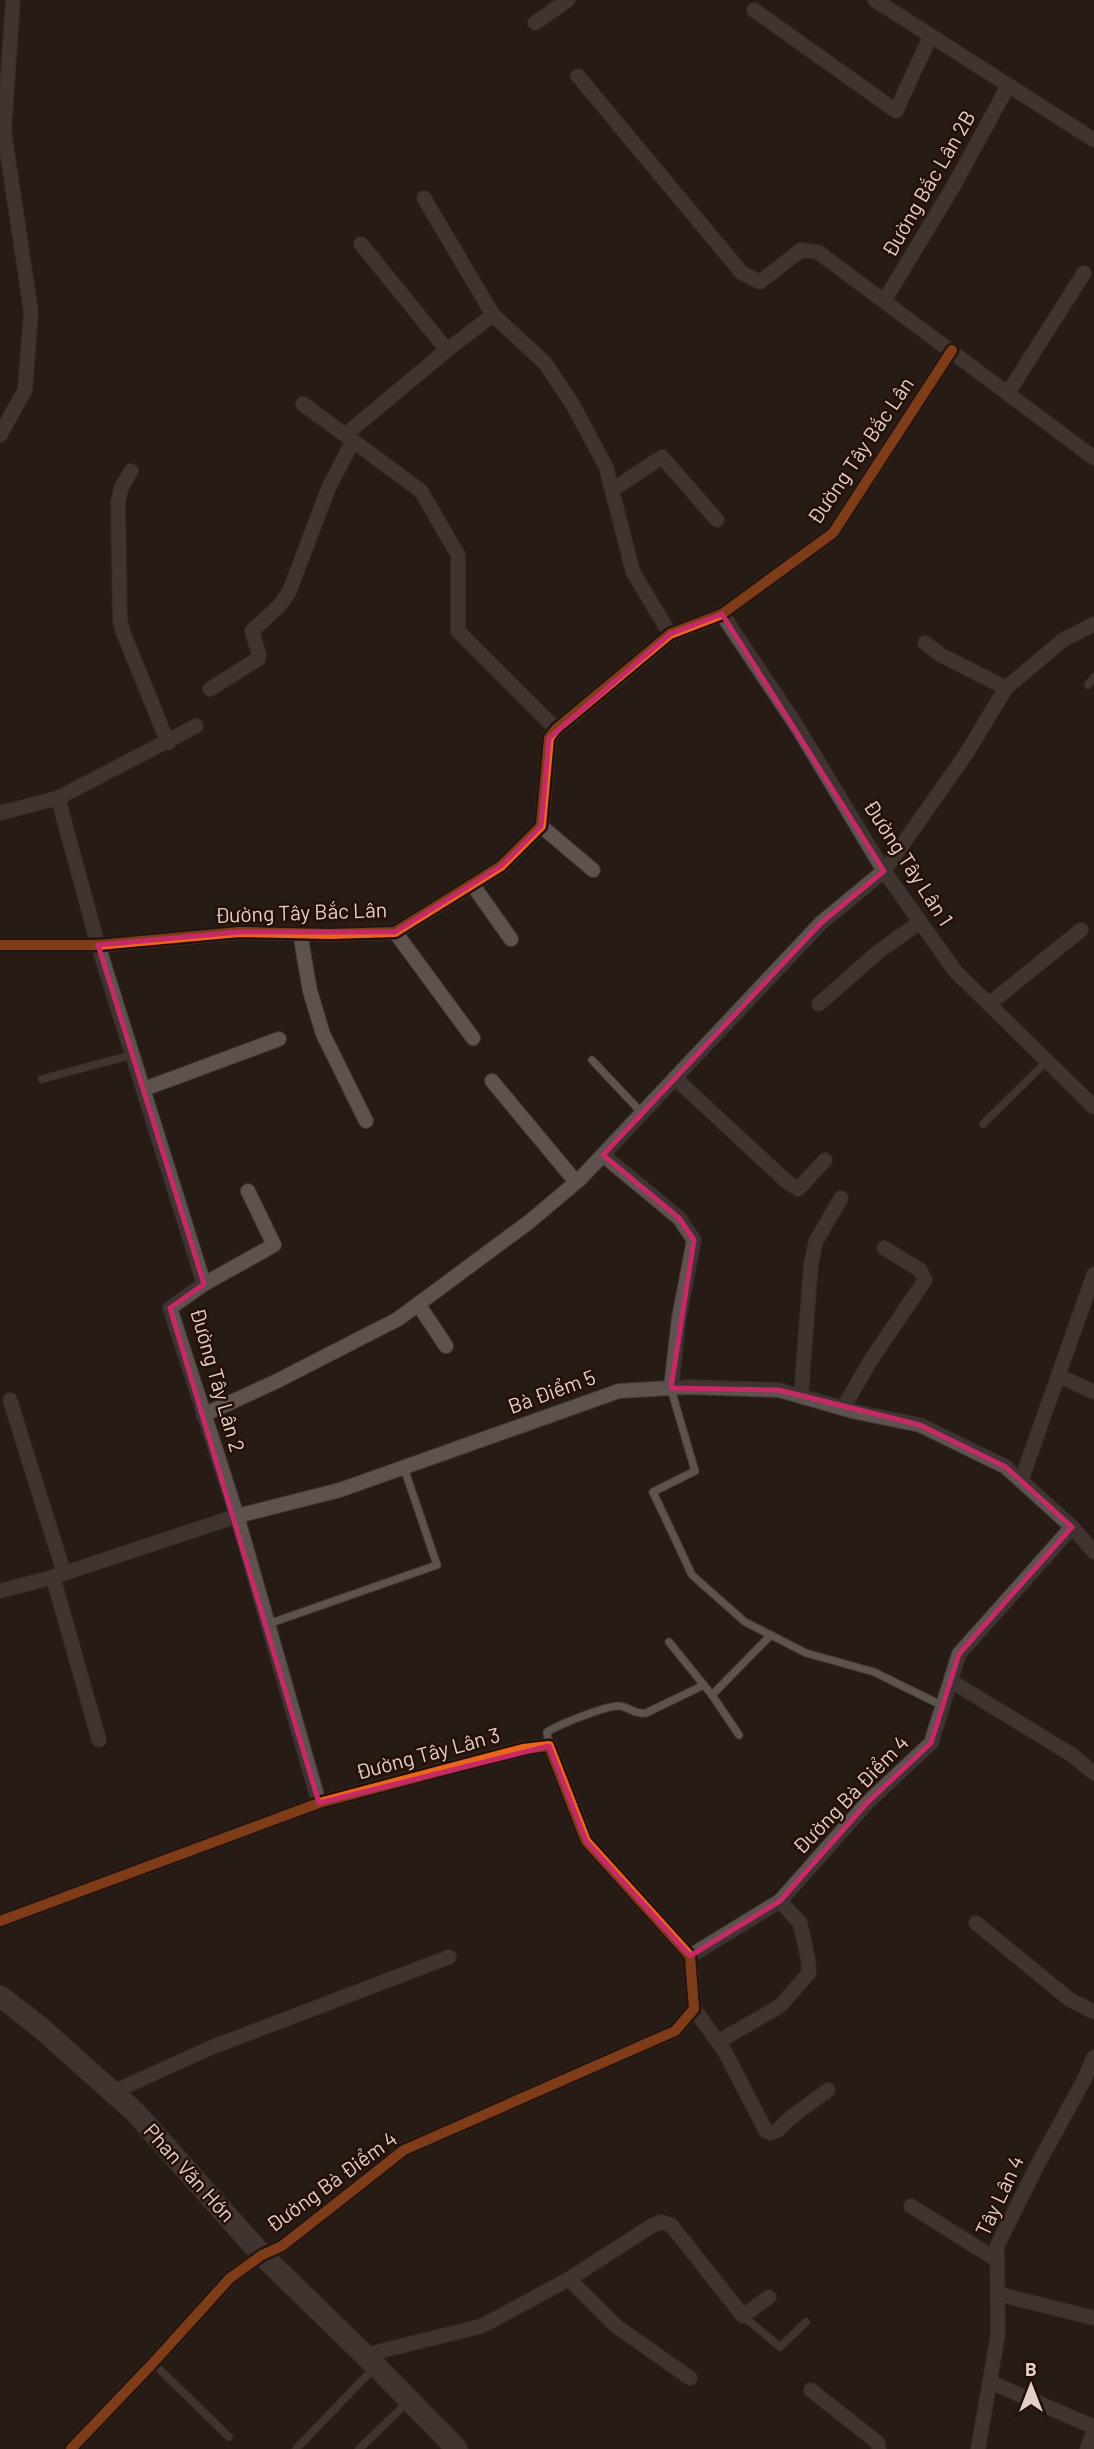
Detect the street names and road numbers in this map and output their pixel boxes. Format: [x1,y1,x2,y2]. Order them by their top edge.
street label: Đường Bắc Lân 2B [876,106,980,261]
street label: Đường Tây Bắc Lân [801,372,918,528]
street label: Đường Tây Lân 1 [859,795,959,930]
street label: Đường Tây Bắc Lân [215,896,387,927]
street label: Đường Tây Lân 2 [186,1305,251,1455]
street label: Bà Điểm 5 [504,1363,599,1418]
street label: Đường Tây Lân 3 [353,1721,503,1784]
street label: Đường Bà Điểm 4 [787,1729,913,1859]
street label: Phan Văn Hớn [139,2118,241,2226]
street label: Đường Bà Điểm 4 [261,2125,401,2237]
street label: Tây Lân 4 [969,2151,1028,2240]

